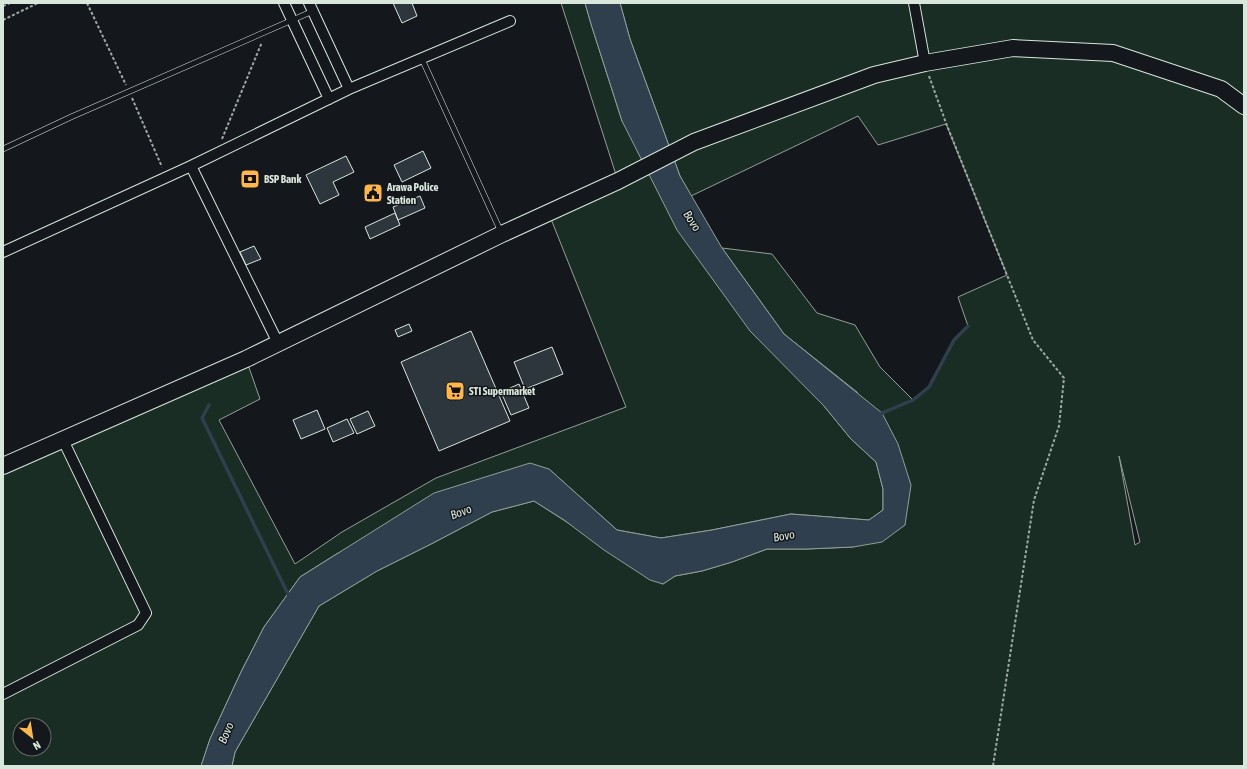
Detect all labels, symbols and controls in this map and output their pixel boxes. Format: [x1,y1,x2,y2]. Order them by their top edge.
bank icon: BSP Bank [239,168,261,190]
place label: BSP Bank [264,173,301,185]
place label: Arawa Police Station [386,181,439,206]
public building icon: Arawa Police Station [362,182,384,204]
water label: Bovo [680,208,704,234]
supermarket icon: STI Supermarket [444,380,466,402]
place label: STI Supermarket [469,385,536,397]
water label: Bovo [448,502,474,522]
water label: Bovo [772,527,796,545]
north arrow [12,717,52,757]
water label: Bovo [215,720,237,746]
text: N [31,739,43,752]

